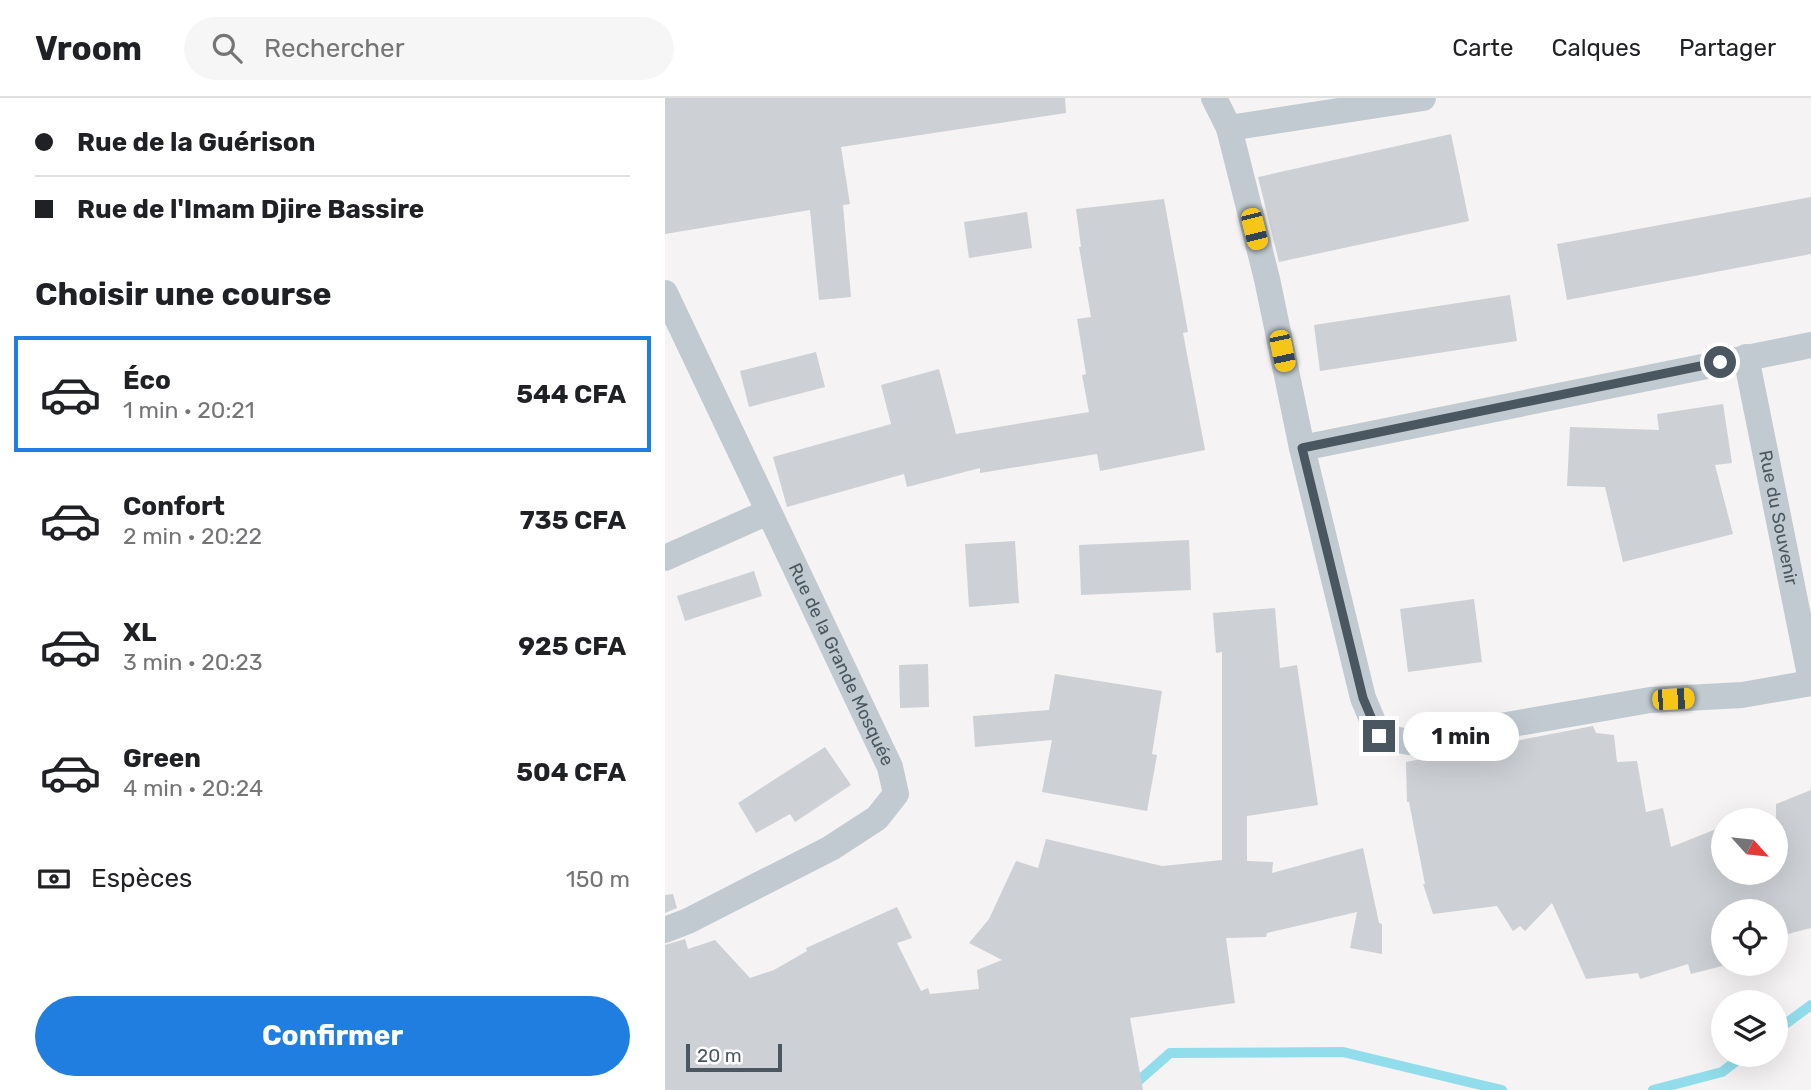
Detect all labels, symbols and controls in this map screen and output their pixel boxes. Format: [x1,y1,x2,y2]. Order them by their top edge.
search box [184,17,674,80]
text: Vroom [35,29,142,68]
icon: search [208,29,246,67]
text: Rechercher [264,33,405,64]
text: Carte [1452,34,1513,62]
text: Calques [1551,34,1641,62]
text: Partager [1679,34,1776,62]
text: Rue de la Guérison [77,127,315,158]
text: Rue de l'Imam Djire Bassire [77,194,424,225]
car [1239,206,1270,252]
text: Choisir une course [35,275,332,313]
car [1268,328,1297,374]
route start [1704,346,1736,378]
icon: car [39,363,102,426]
text: Éco [123,365,171,396]
text: 544 CFA [516,379,626,410]
text: 1 min · 20:21 [123,396,255,424]
street label: Rue du Souvenir [1754,448,1803,587]
icon: car [39,489,102,552]
text: Confort [123,491,225,522]
text: 735 CFA [520,505,626,536]
text: 2 min · 20:22 [123,522,262,550]
street label: Rue de la Grande Mosquée [784,559,899,769]
icon: car [39,615,102,678]
text: XL [123,617,156,648]
text: 925 CFA [518,631,626,662]
text: 3 min · 20:23 [123,648,263,676]
car [1652,687,1695,711]
callout: 1 min [1403,712,1519,760]
route end [1363,720,1395,752]
text: 1 min [1432,722,1490,750]
icon: car [39,741,102,804]
text: Green [123,743,201,774]
text: 504 CFA [516,757,626,788]
text: 4 min · 20:24 [123,774,263,802]
north arrow [1711,808,1789,886]
map controls [1711,808,1788,1067]
icon: cash [35,860,73,898]
text: Espèces [91,863,192,894]
text: 150 m [566,865,630,893]
button: locate [1711,899,1788,976]
button: layers [1711,990,1788,1067]
button: Confirmer [35,996,630,1076]
scale bar [686,1041,782,1073]
text: 20 m [697,1044,742,1067]

